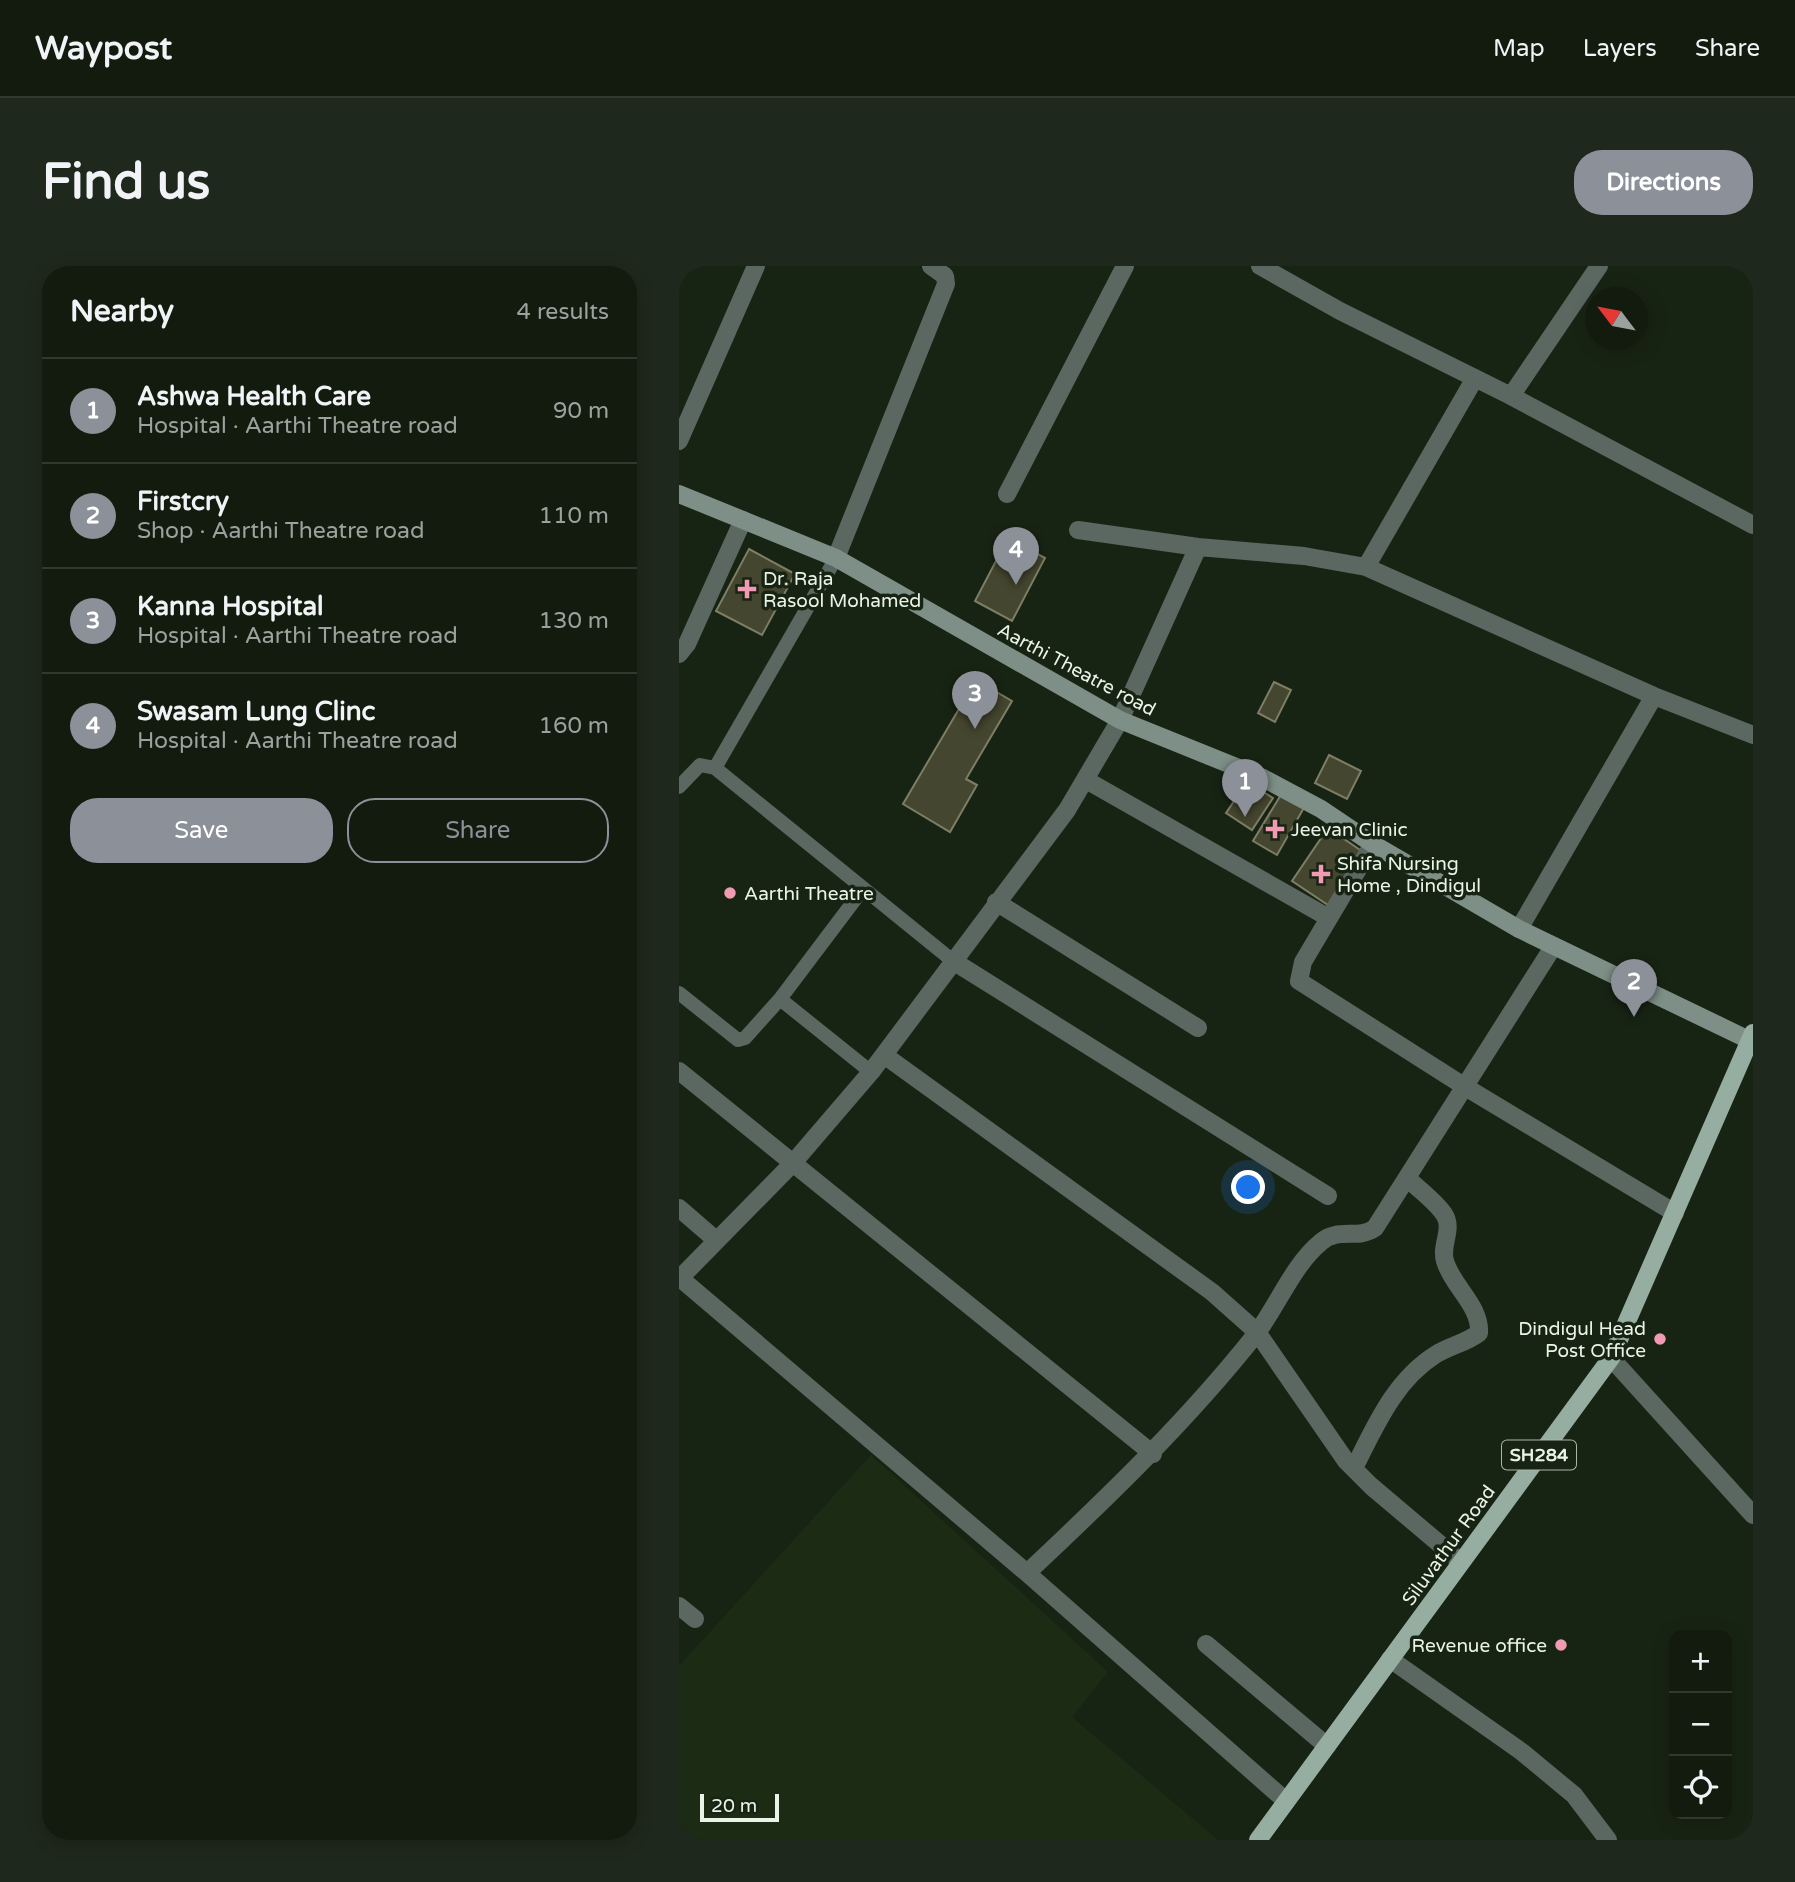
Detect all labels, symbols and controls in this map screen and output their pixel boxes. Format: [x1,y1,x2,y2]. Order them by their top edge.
text: Waypost [35,29,172,68]
text: Map [1493,34,1545,63]
text: Layers [1583,34,1657,63]
text: Share [1695,34,1760,63]
button: Directions [1574,150,1753,215]
text: Find us [42,153,210,212]
north arrow [1585,287,1648,350]
text: Nearby [70,293,174,330]
text: 4 results [516,298,609,326]
text: Ashwa Health Care [137,381,371,412]
text: 1 [86,397,100,425]
text: 90 m [553,397,609,425]
text: Hospital · Aarthi Theatre road [137,412,458,440]
text: Firstcry [137,486,229,517]
text: 2 [86,502,100,530]
text: 110 m [539,502,609,530]
text: Shop · Aarthi Theatre road [137,517,425,545]
pin: 4 [993,527,1039,585]
place label: Dr. Raja Rasool Mohamed [763,568,921,612]
marker: Dr. Raja Rasool Mohamed [737,579,757,599]
text: Kanna Hospital [137,591,324,622]
text: 3 [86,607,100,635]
text: 130 m [539,607,609,635]
street label: Aarthi Theatre road [994,619,1159,721]
text: Hospital · Aarthi Theatre road [137,622,458,650]
pin: 3 [952,671,998,729]
text: Swasam Lung Clinc [137,696,375,727]
text: 4 [86,712,100,740]
text: 160 m [539,712,609,740]
text: Hospital · Aarthi Theatre road [137,727,458,755]
pin: 1 [1222,759,1268,817]
button: Save [70,798,333,863]
button: Share [347,798,609,863]
marker: Jeevan Clinic [1265,819,1285,839]
place label: Jeevan Clinic [1291,819,1408,841]
place label: Shifa Nursing Home , Dindigul [1337,853,1481,897]
marker: Shifa Nursing Home , Dindigul [1311,864,1331,884]
place label: Aarthi Theatre [744,883,874,905]
marker: Aarthi Theatre [722,885,738,901]
pin: 2 [1611,959,1657,1017]
your location [1231,1170,1265,1204]
place label: Dindigul Head Post Office [1518,1318,1646,1362]
marker: Dindigul Head Post Office [1652,1331,1668,1347]
road number: SH284 [1502,1440,1576,1470]
street label: Siluvathur Road [1398,1481,1500,1610]
map controls [1669,1630,1732,1819]
button: + [1669,1630,1732,1693]
place label: Revenue office [1412,1635,1547,1657]
marker: Revenue office [1553,1637,1569,1653]
button: − [1669,1693,1732,1756]
button: locate [1669,1756,1732,1819]
scale bar [700,1791,779,1823]
text: 20 m [711,1795,757,1817]

